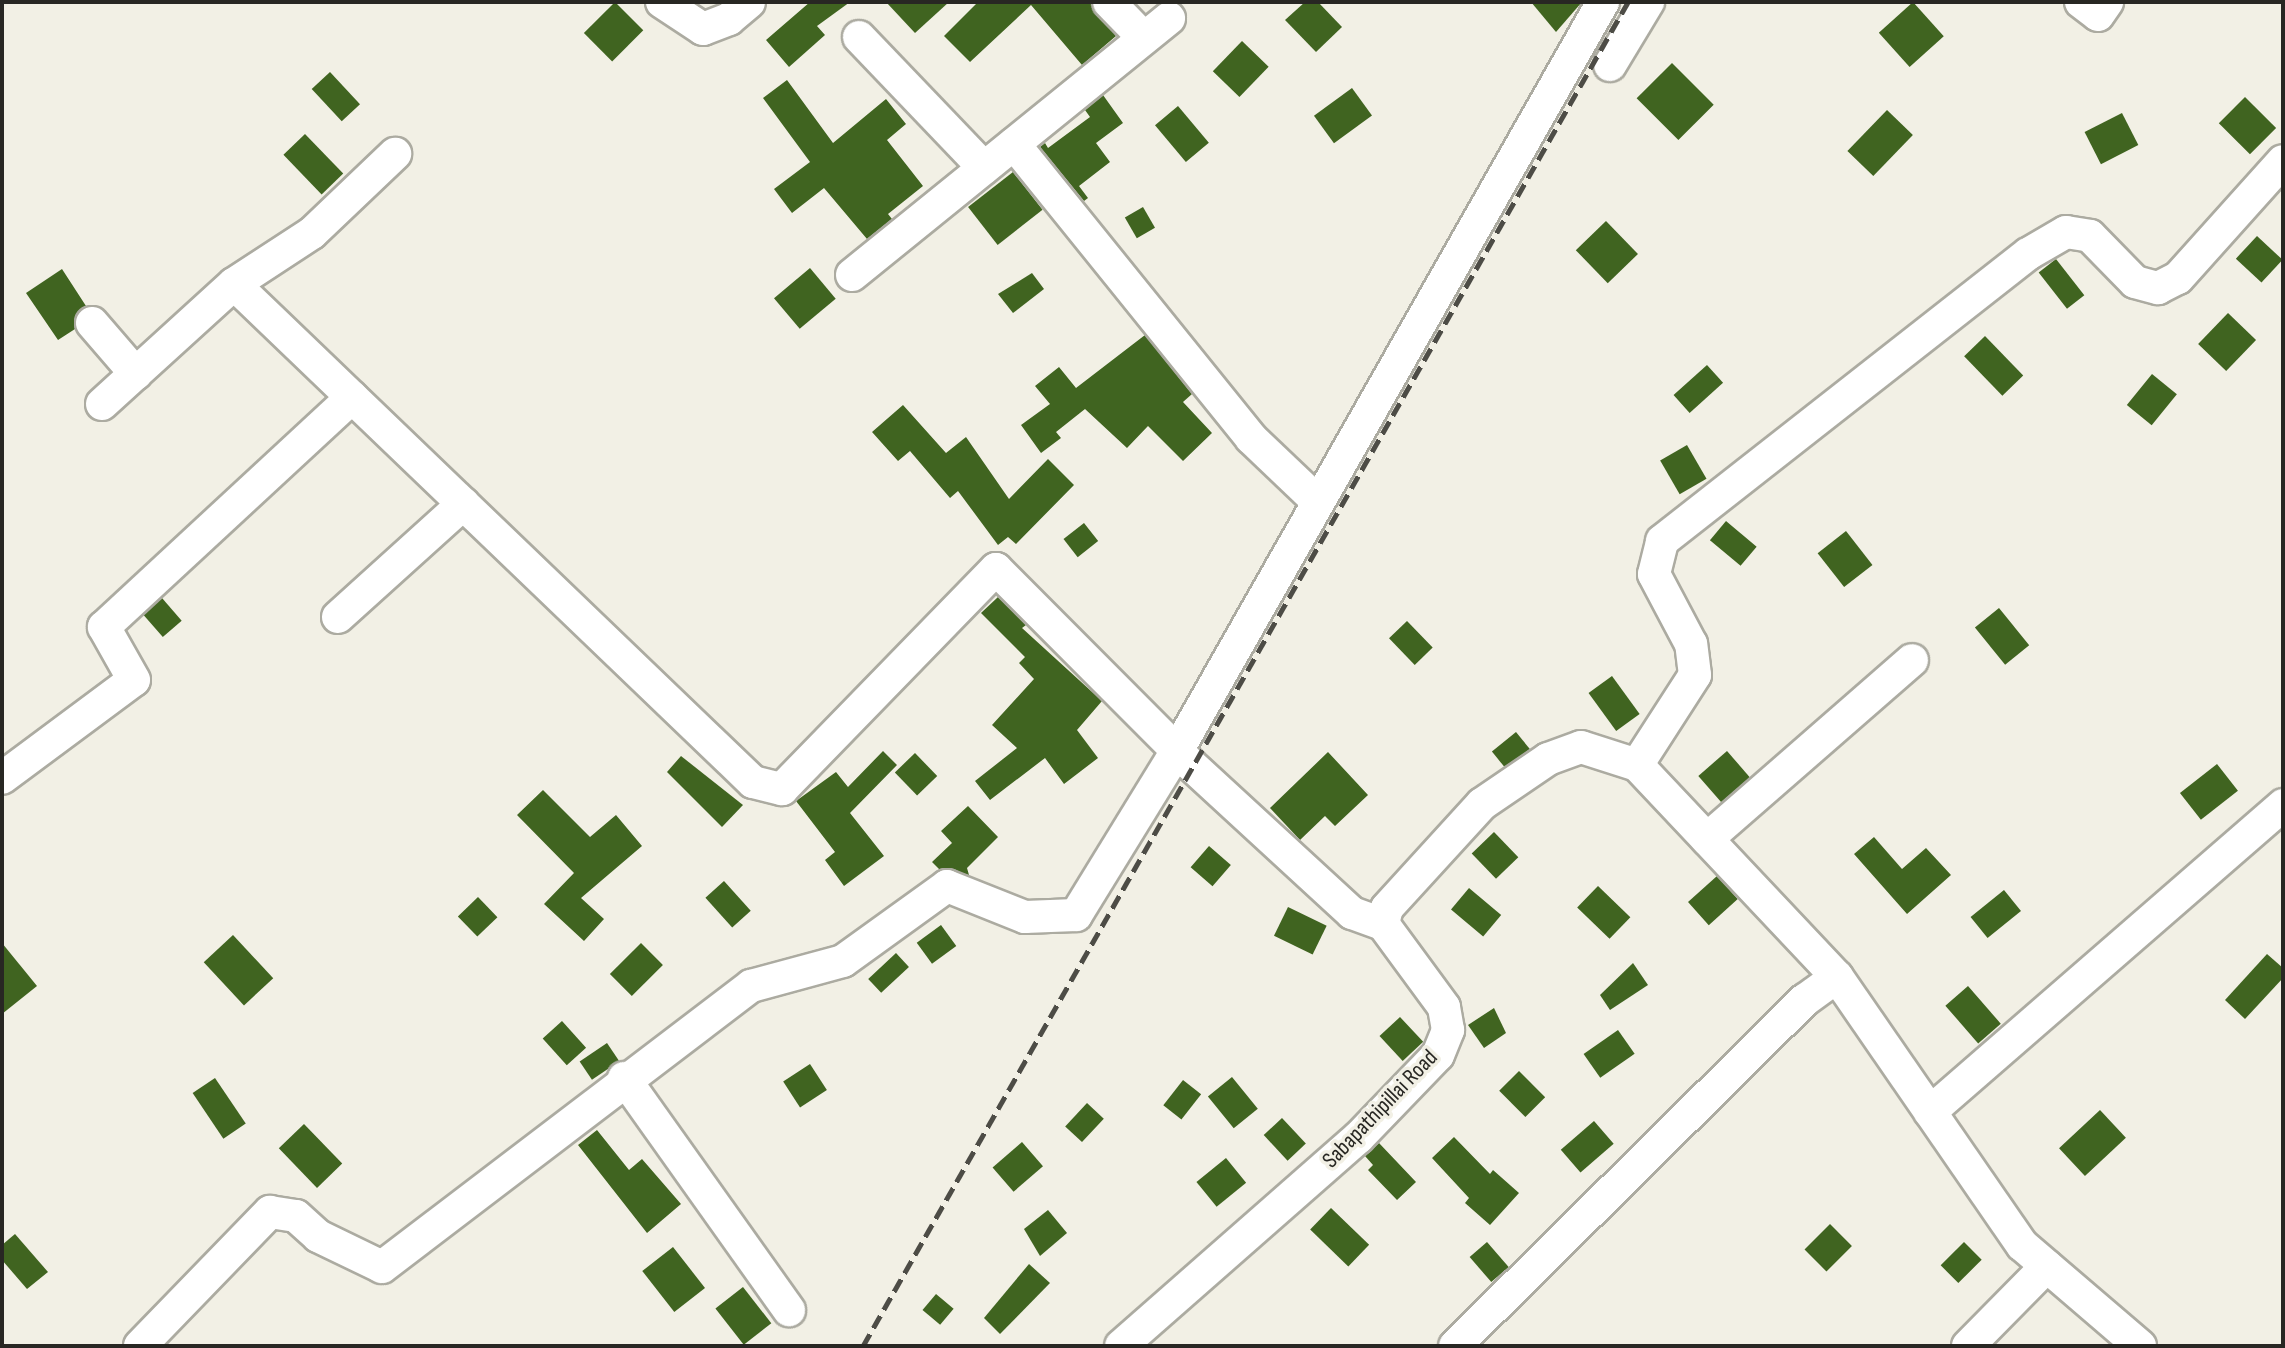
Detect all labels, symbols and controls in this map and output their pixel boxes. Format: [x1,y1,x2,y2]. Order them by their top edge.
street label: Sabapathipillai Road [1317,1044,1443,1174]

